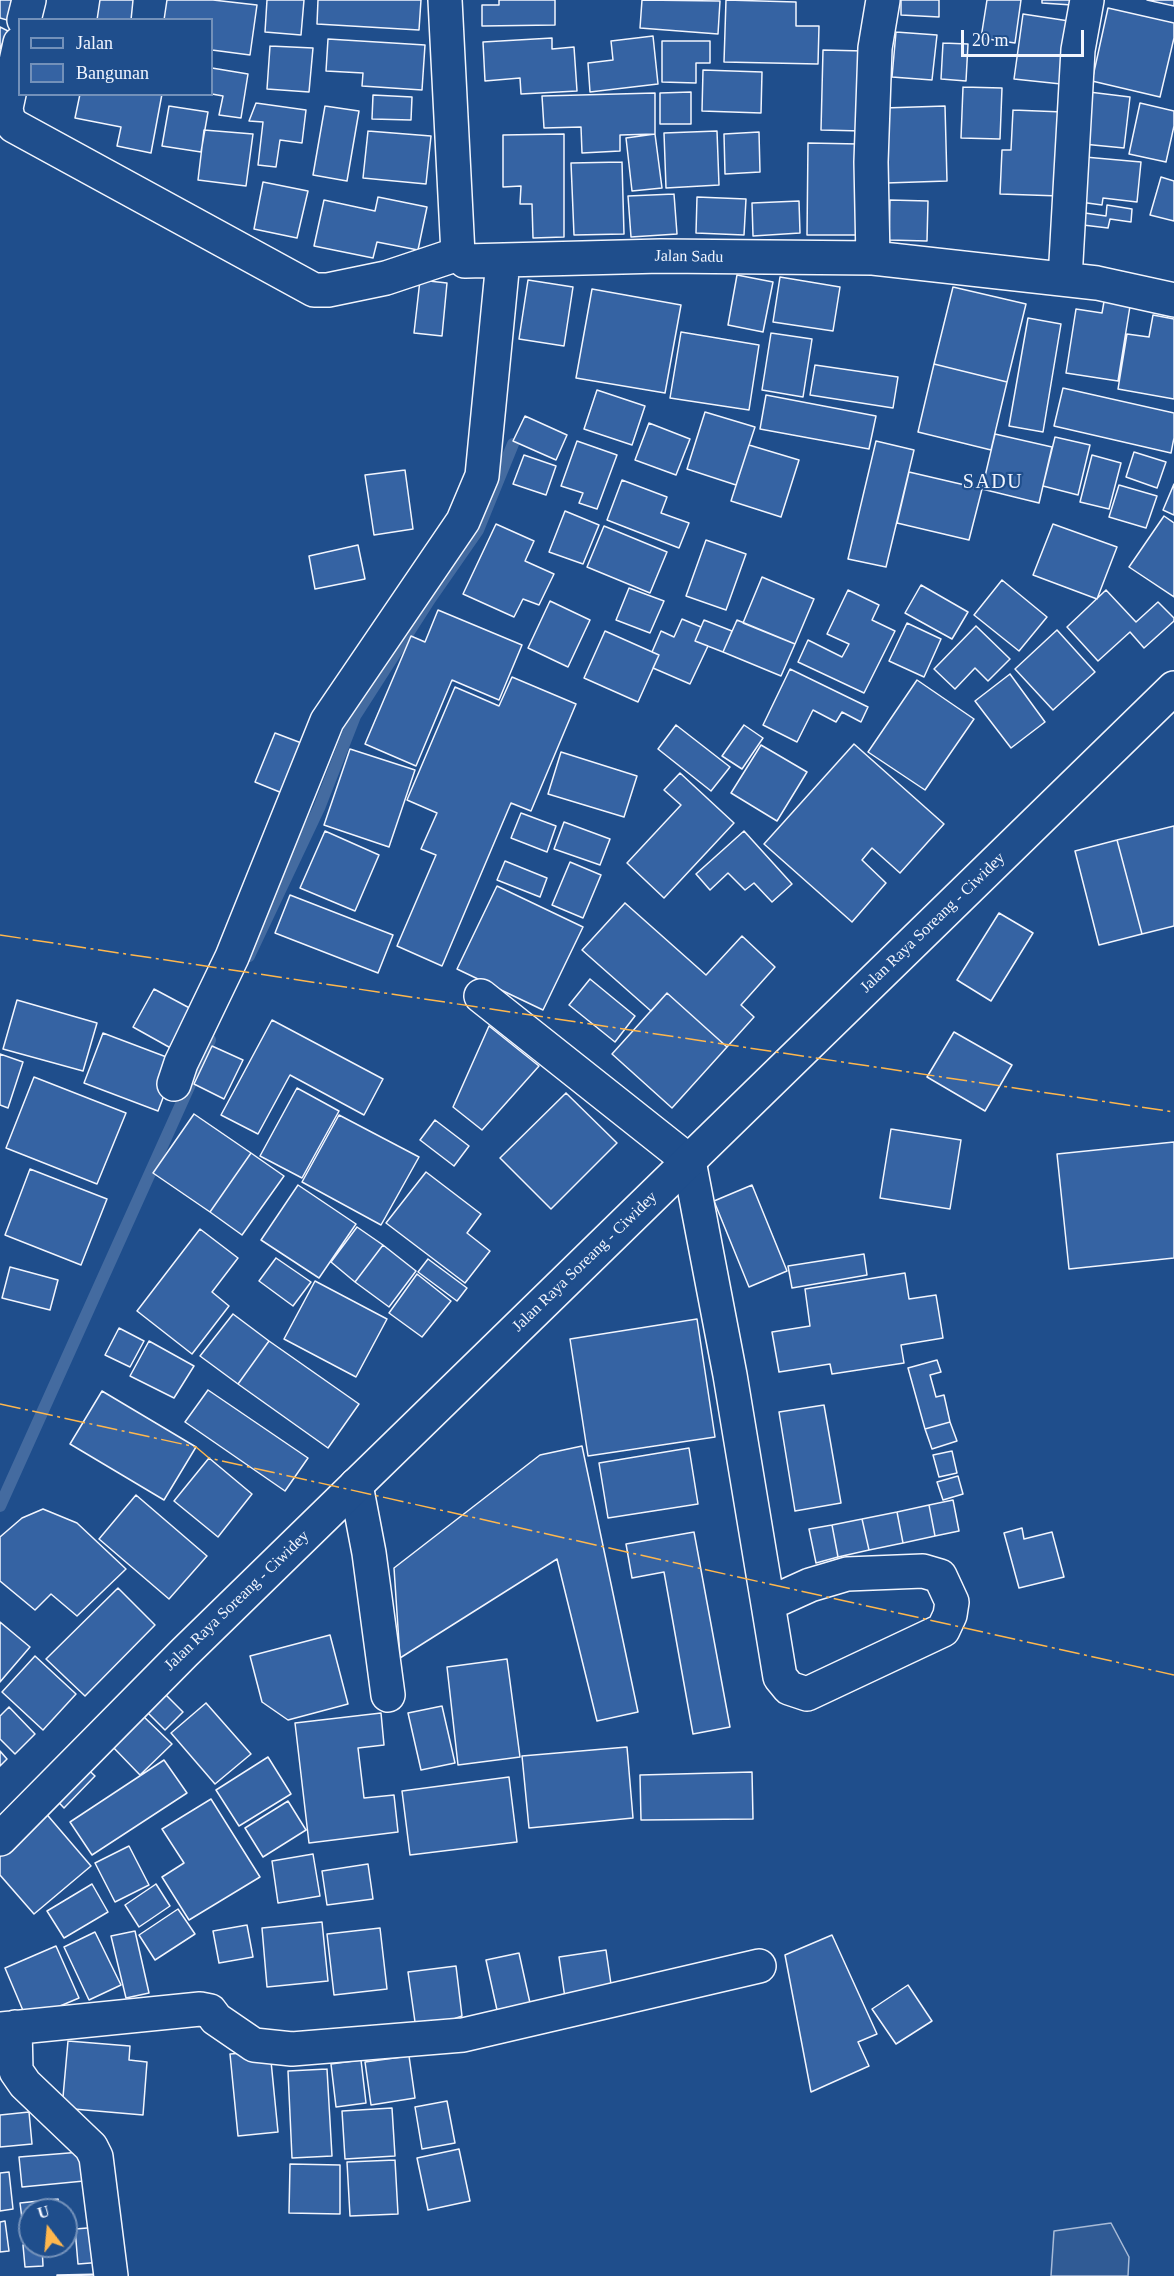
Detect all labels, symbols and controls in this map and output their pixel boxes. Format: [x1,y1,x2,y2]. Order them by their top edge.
legend [18,18,213,96]
scale bar [964,18,1087,56]
text: 20 m [972,30,1009,50]
text: Jalan [76,33,113,53]
text: Bangunan [76,63,149,83]
street label: Jalan Sadu [654,247,724,267]
district label: SADU [963,471,1023,495]
street label: Jalan Raya Soreang - Ciwidey [857,849,1009,997]
street label: Jalan Raya Soreang - Ciwidey [509,1188,661,1336]
street label: Jalan Raya Soreang - Ciwidey [161,1527,313,1675]
north arrow [18,2198,78,2258]
text: U [36,2202,51,2222]

